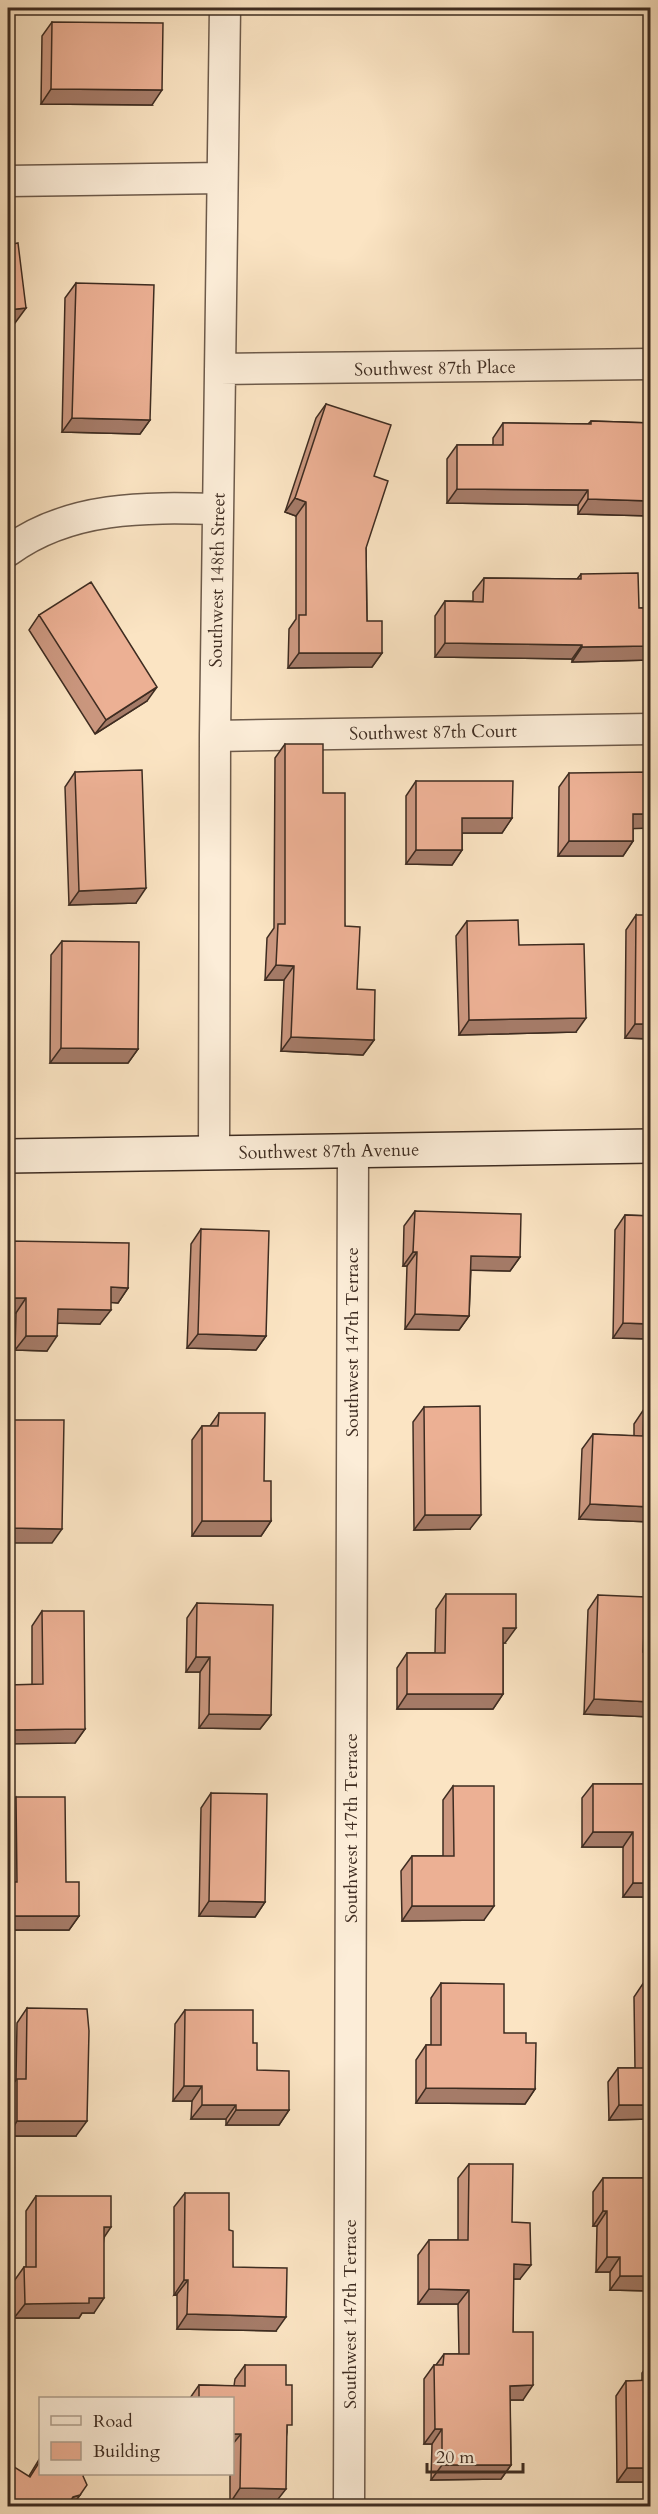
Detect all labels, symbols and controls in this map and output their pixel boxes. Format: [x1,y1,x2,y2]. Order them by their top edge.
street label: Southwest 87th Place [354,355,516,382]
street label: Southwest 148th Street [203,492,232,668]
street label: Southwest 87th Court [349,719,517,746]
street label: Southwest 87th Avenue [239,1137,419,1166]
street label: Southwest 147th Terrace [340,1247,365,1437]
street label: Southwest 147th Terrace [339,1733,364,1923]
street label: Southwest 147th Terrace [338,2219,363,2409]
legend [39,2397,234,2475]
text: Road [93,2409,133,2434]
scale bar [427,2436,523,2474]
text: Building [93,2439,161,2464]
text: 20 m [436,2445,475,2470]

